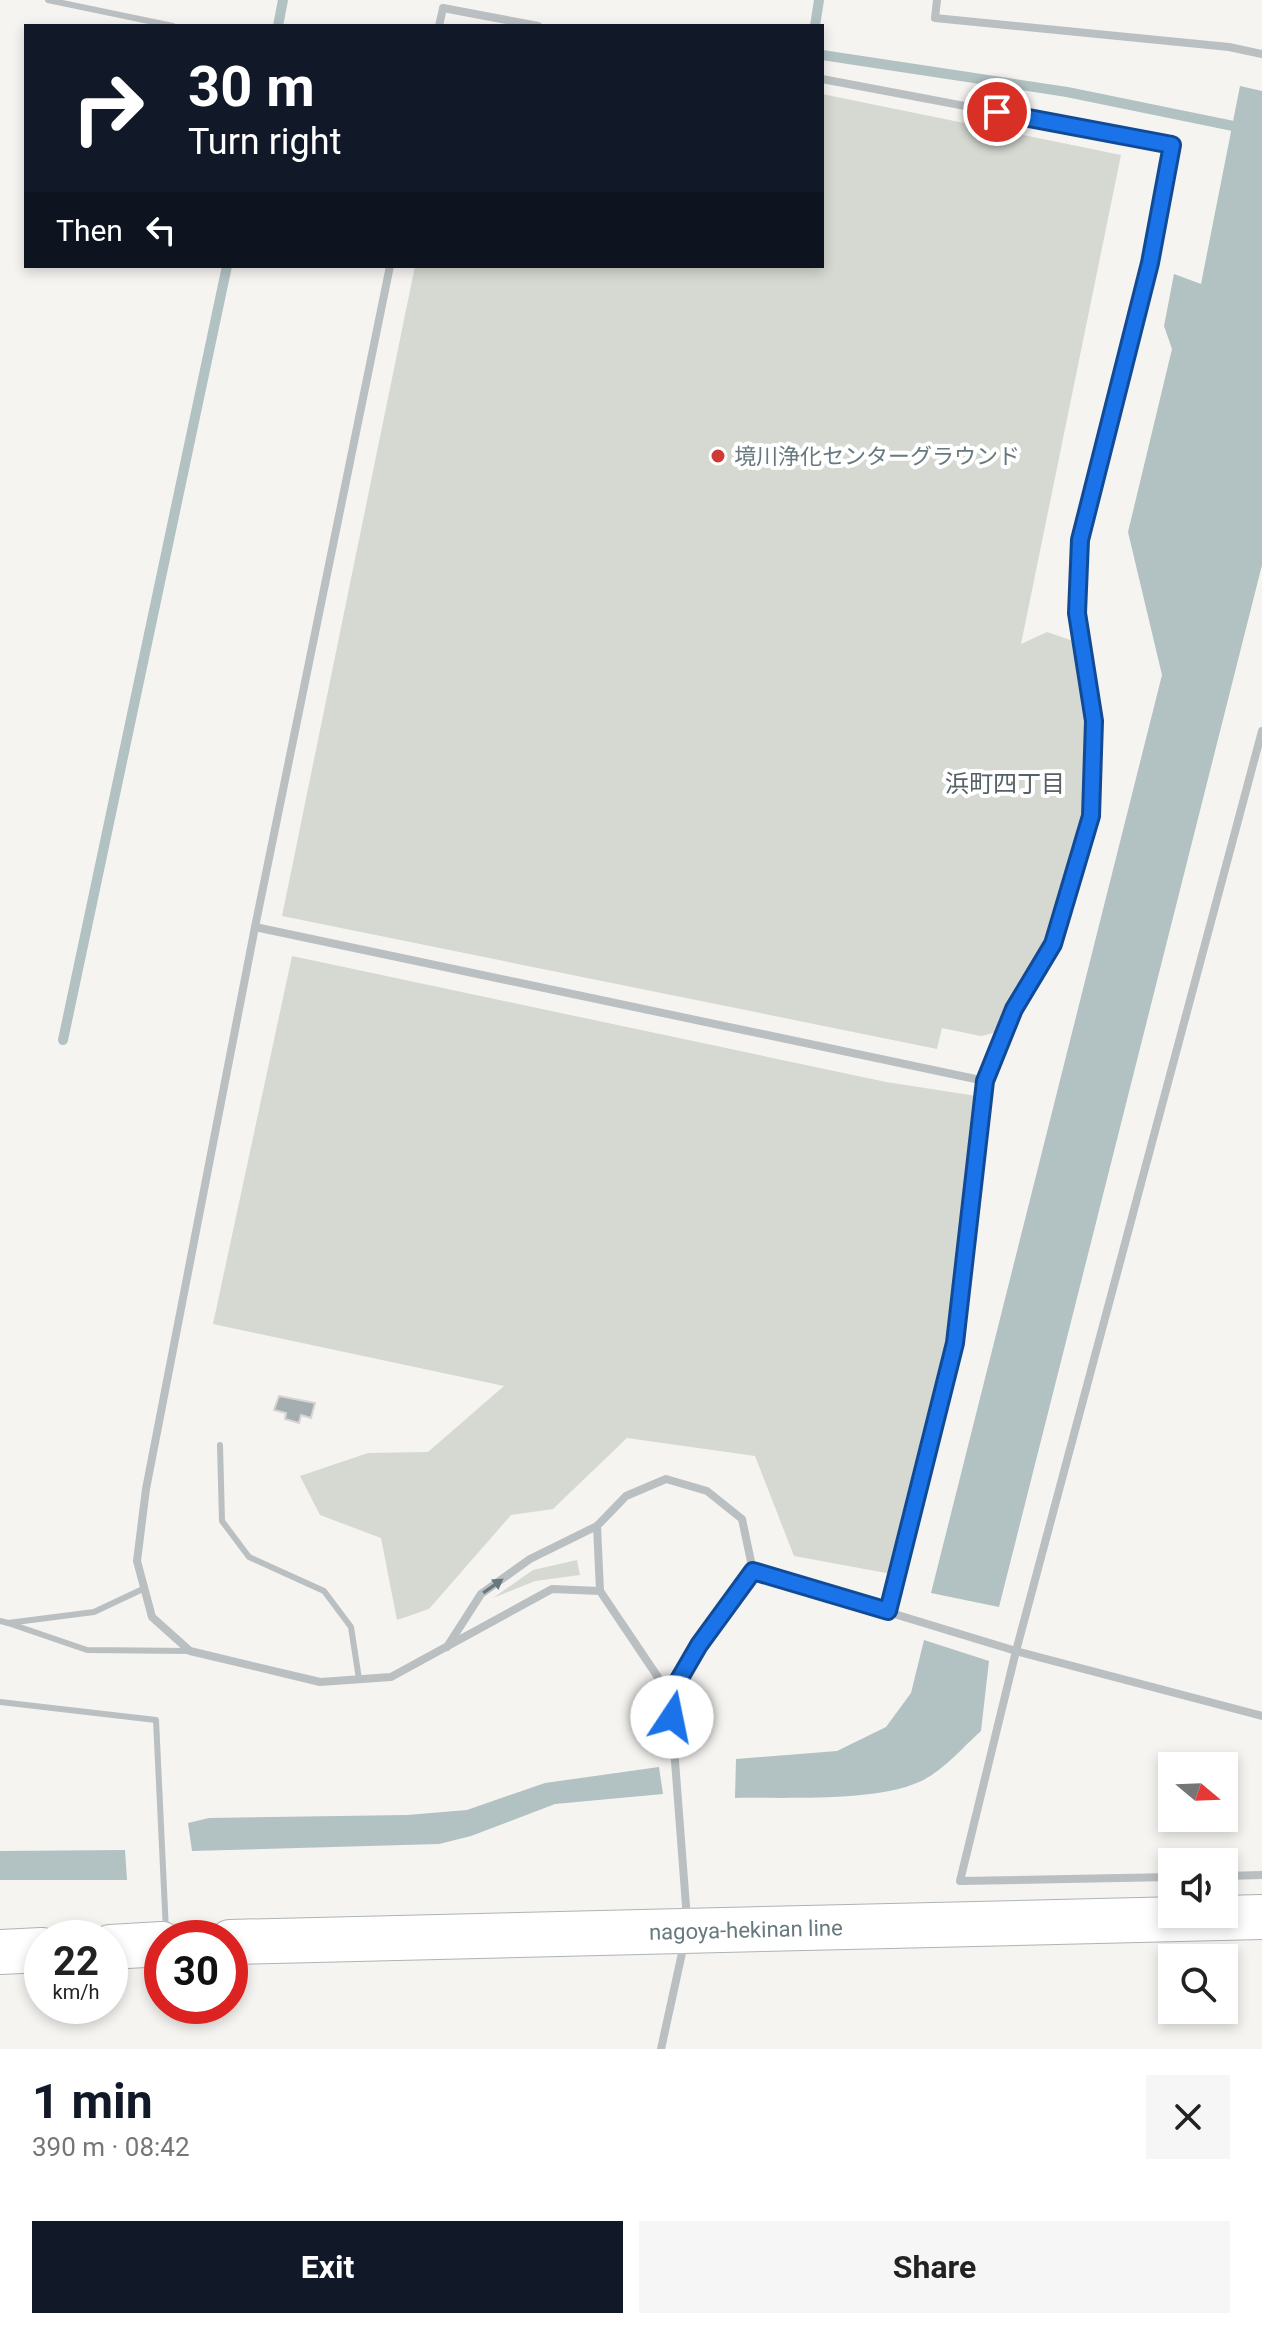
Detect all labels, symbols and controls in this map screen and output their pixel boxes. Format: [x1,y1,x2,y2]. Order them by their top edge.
text: 30 m [188,54,315,120]
icon: right [56,56,160,160]
pin [963,78,1031,146]
icon: arrive [975,90,1019,134]
text: Turn right [188,121,341,163]
icon: left [139,208,183,252]
text: Then [56,213,123,248]
place label: 境川浄化センターグラウンド [734,444,1020,469]
marker: 境川浄化センターグラウンド [709,447,727,465]
district label: 浜町四丁目 [945,770,1065,798]
one-way arrow [482,1579,503,1594]
position arrow [630,1675,714,1759]
north arrow [1158,1752,1238,1832]
map controls [1158,1752,1238,2024]
button: sound [1158,1848,1238,1928]
street label: nagoya-hekinan line [649,1915,843,1944]
speed limit sign: 30 [144,1920,248,2024]
text: 22 [53,1938,99,1985]
button: search [1158,1944,1238,2024]
text: km/h [53,1980,99,2004]
text: 1 min [32,2073,153,2130]
button: close [1146,2075,1230,2159]
text: 390 m · 08:42 [32,2132,190,2162]
button: Exit [32,2221,623,2313]
button: Share [639,2221,1230,2313]

